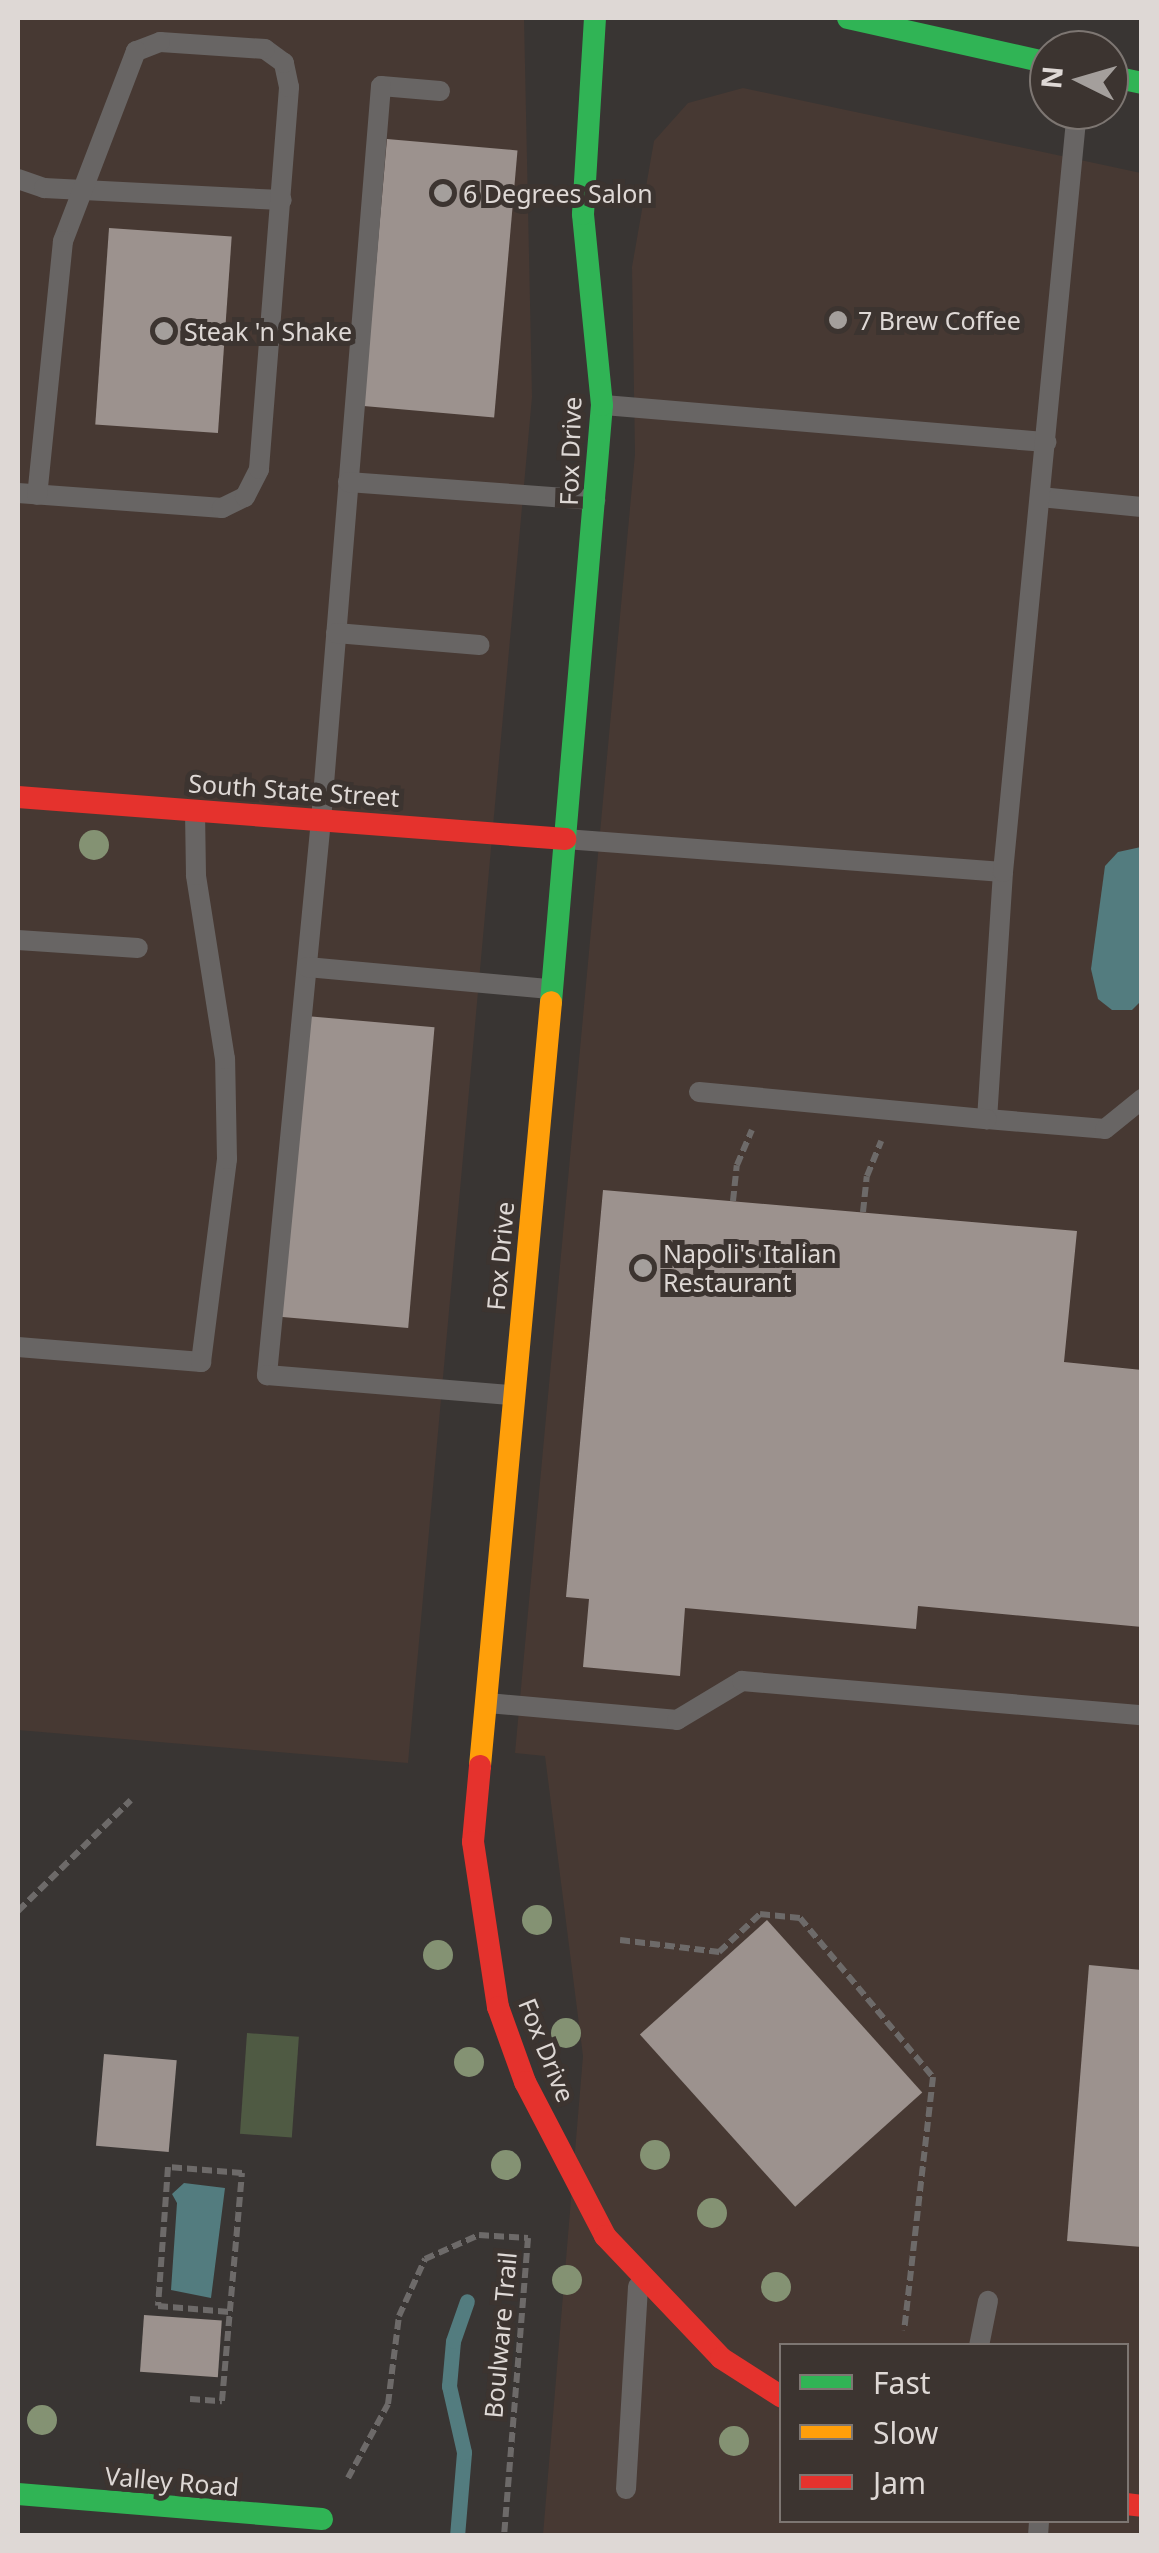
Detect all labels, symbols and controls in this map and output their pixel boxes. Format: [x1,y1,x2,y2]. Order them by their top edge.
north arrow [1029,30,1129,130]
text: N [1031,65,1071,91]
place label: 6 Degrees Salon [463,178,653,208]
marker: 6 Degrees Salon [432,182,454,204]
place label: 7 Brew Coffee [858,305,1021,335]
marker: 7 Brew Coffee [827,309,849,331]
place label: Steak 'n Shake [184,316,352,346]
marker: Steak 'n Shake [153,320,175,342]
street label: Fox Drive [553,396,587,506]
street label: South State Street [187,768,401,812]
street label: Fox Drive [480,1200,520,1312]
place label: Napoli's Italian Restaurant [663,1239,837,1298]
marker: Napoli's Italian Restaurant [632,1257,654,1279]
street label: Fox Drive [513,1994,581,2106]
street label: Boulware Trail [478,2251,522,2419]
legend [779,2343,1129,2523]
text: Fast [873,2362,931,2403]
text: Slow [873,2412,938,2453]
street label: Valley Road [104,2460,240,2502]
text: Jam [873,2462,926,2503]

